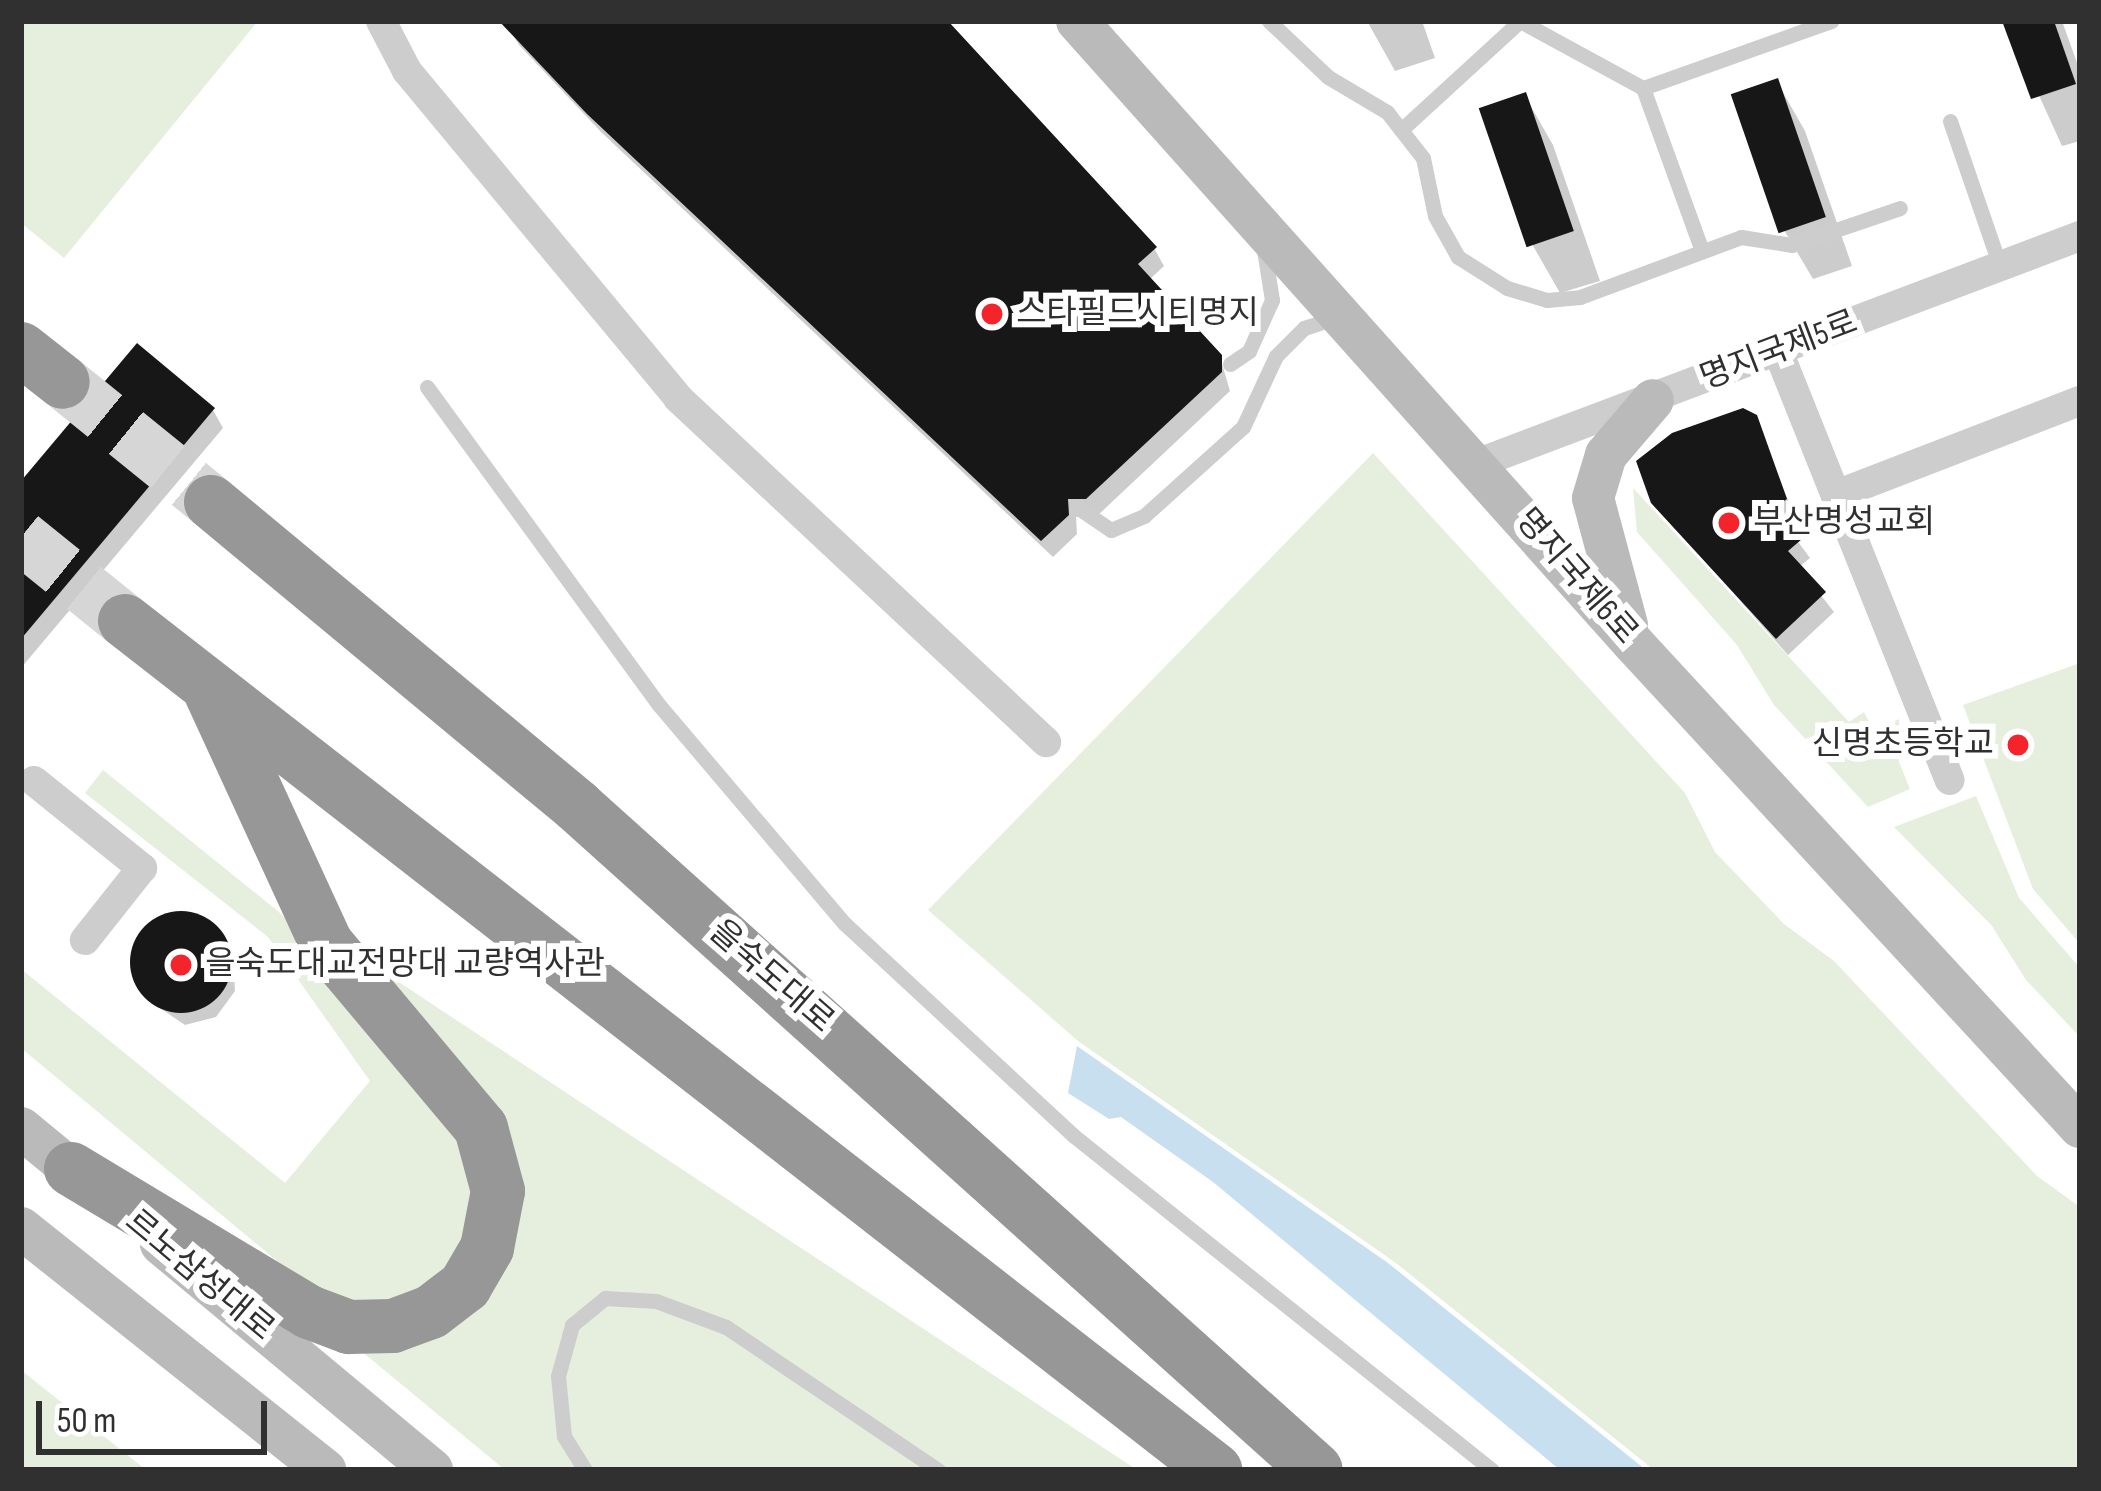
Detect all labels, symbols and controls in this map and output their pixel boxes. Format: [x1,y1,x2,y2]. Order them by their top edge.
place label: 스타필드시티명지 [1016,294,1259,334]
marker: 스타필드시티명지 [979,301,1005,327]
street label: 명지국제5로 [1695,303,1863,399]
street label: 명지국제6로 [1507,501,1645,653]
place label: 부산명성교회 [1753,503,1935,543]
marker: 부산명성교회 [1716,510,1742,536]
place label: 신명초등학교 [1812,725,1994,765]
marker: 신명초등학교 [2005,732,2031,758]
street label: 을숙도대로 [701,912,841,1042]
place label: 을숙도대교전망대 교량역사관 [205,945,605,985]
marker: 을숙도대교전망대 교량역사관 [168,952,194,978]
street label: 르노삼성대로 [117,1202,281,1350]
scale bar [42,1377,273,1451]
text: 50 m [57,1400,116,1443]

